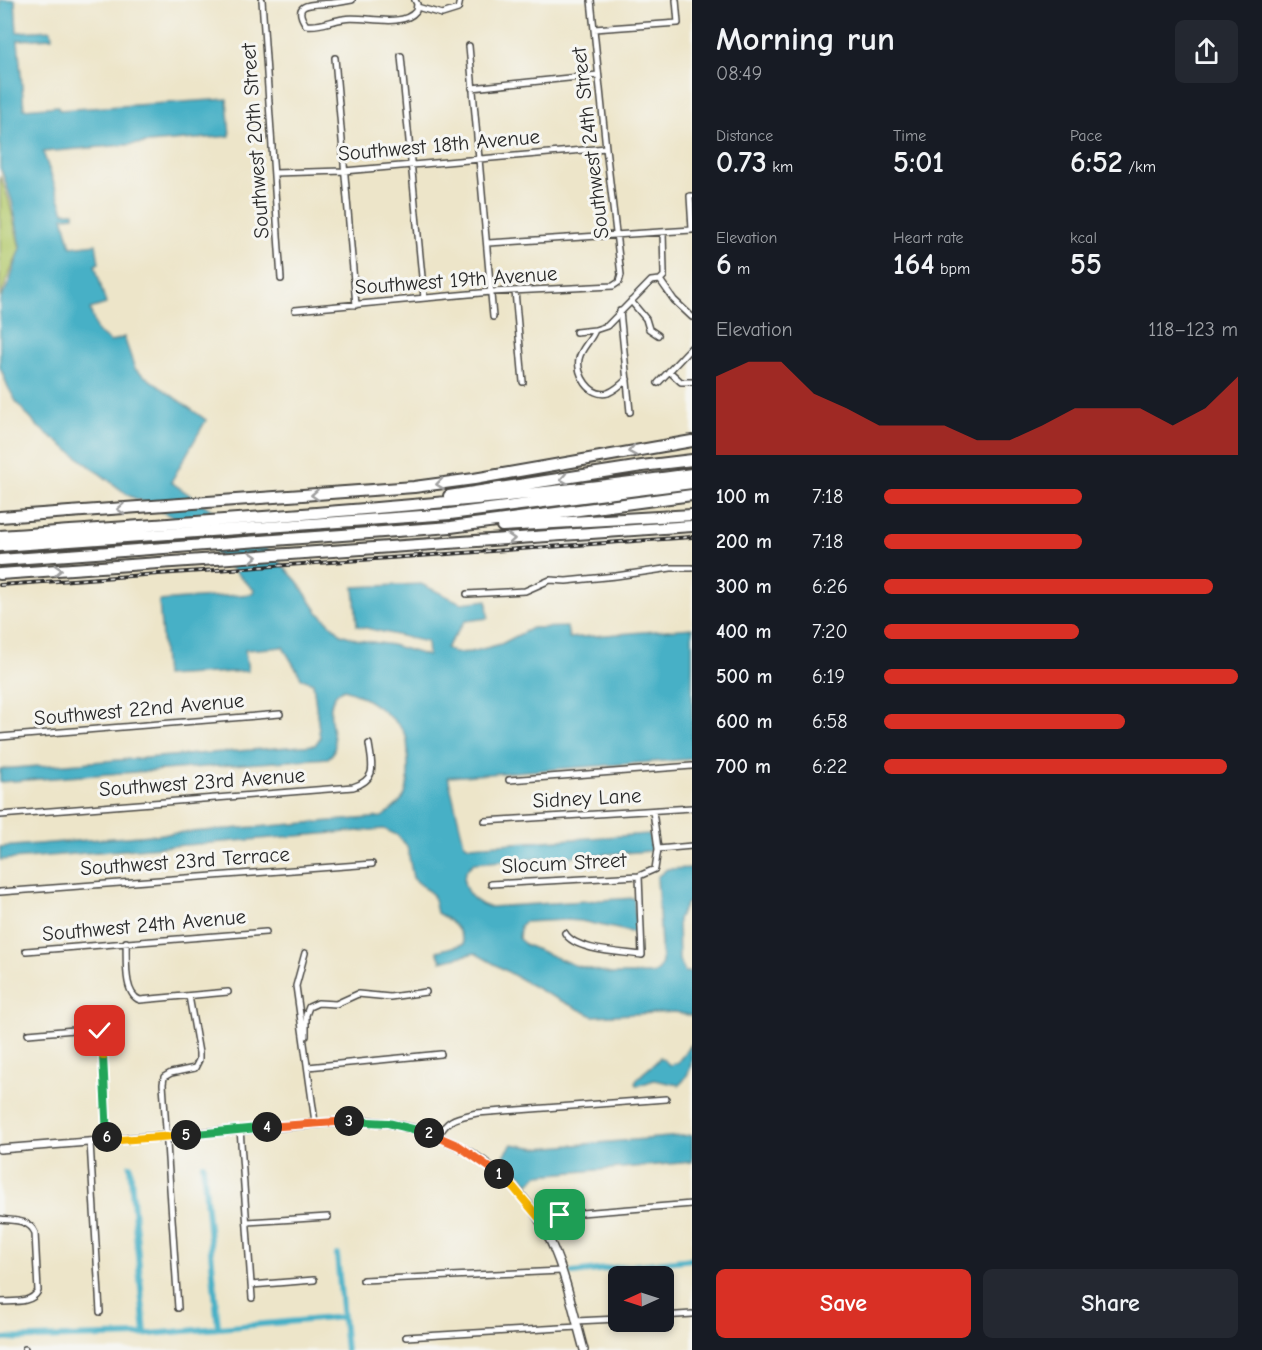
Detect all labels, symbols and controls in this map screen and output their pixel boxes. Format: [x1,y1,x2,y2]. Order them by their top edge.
text: Morning run [716,20,895,58]
button: share [1175,20,1238,83]
street label: Southwest 20th Street [236,42,274,239]
street label: Southwest 24th Street [566,45,614,240]
text: 08:49 [716,62,762,85]
street label: Southwest 18th Avenue [337,124,541,166]
text: Distance [716,127,773,145]
text: Time [893,127,926,145]
text: Pace [1070,127,1102,145]
text: 0.73 [716,145,767,180]
text: 5:01 [893,145,944,180]
text: 6:52 [1070,145,1123,180]
text: km [767,158,793,176]
text: /km [1123,158,1156,176]
text: Elevation [716,229,777,247]
text: Heart rate [893,229,964,247]
text: kcal [1070,229,1097,247]
text: 6 [716,247,732,282]
text: 164 [893,247,935,282]
text: 55 [1070,247,1102,282]
text: m [732,260,750,278]
text: bpm [935,260,970,278]
street label: Southwest 19th Avenue [354,261,558,299]
text: Elevation [716,318,793,341]
text: 118–123 m [1148,318,1238,341]
one-way arrow [628,445,637,457]
one-way arrow [559,472,569,485]
one-way arrow [436,477,445,490]
text: 100 m [716,485,770,508]
text: 7:18 [812,485,843,508]
one-way arrow [311,488,320,501]
one-way arrow [116,502,125,515]
text: 200 m [716,530,772,553]
text: 7:18 [812,530,843,553]
one-way arrow [506,532,515,545]
one-way arrow [248,550,257,563]
one-way arrow [54,564,63,577]
text: 300 m [716,575,772,598]
text: 6:26 [812,575,848,598]
text: 400 m [716,620,771,643]
text: 7:20 [812,620,848,643]
text: 500 m [716,665,773,688]
text: 6:19 [812,665,845,688]
street label: Southwest 22nd Avenue [33,688,245,730]
text: 600 m [716,710,772,733]
text: 6:58 [812,710,848,733]
text: 700 m [716,755,771,778]
text: 6:22 [812,755,847,778]
street label: Southwest 23rd Avenue [98,763,306,801]
street label: Sidney Lane [532,783,642,813]
street label: Southwest 23rd Terrace [79,842,291,880]
street label: Slocum Street [501,848,628,878]
street label: Southwest 24th Avenue [41,904,247,946]
pin [74,1005,125,1056]
icon: check [83,1014,116,1047]
pin: 3 [334,1106,364,1136]
pin: 4 [252,1112,282,1142]
text: 3 [345,1112,353,1130]
text: 4 [263,1118,271,1136]
pin: 2 [414,1118,444,1148]
pin: 5 [171,1120,201,1150]
pin: 6 [92,1122,122,1152]
text: 2 [425,1124,433,1142]
text: 5 [182,1126,190,1144]
text: 6 [103,1128,111,1146]
pin: 1 [484,1159,514,1189]
text: 1 [496,1165,502,1183]
pin [534,1189,585,1240]
icon: arrive [543,1198,576,1231]
north arrow [608,1266,674,1332]
map controls [608,1266,674,1332]
button: Save [716,1269,971,1338]
button: Share [983,1269,1238,1338]

